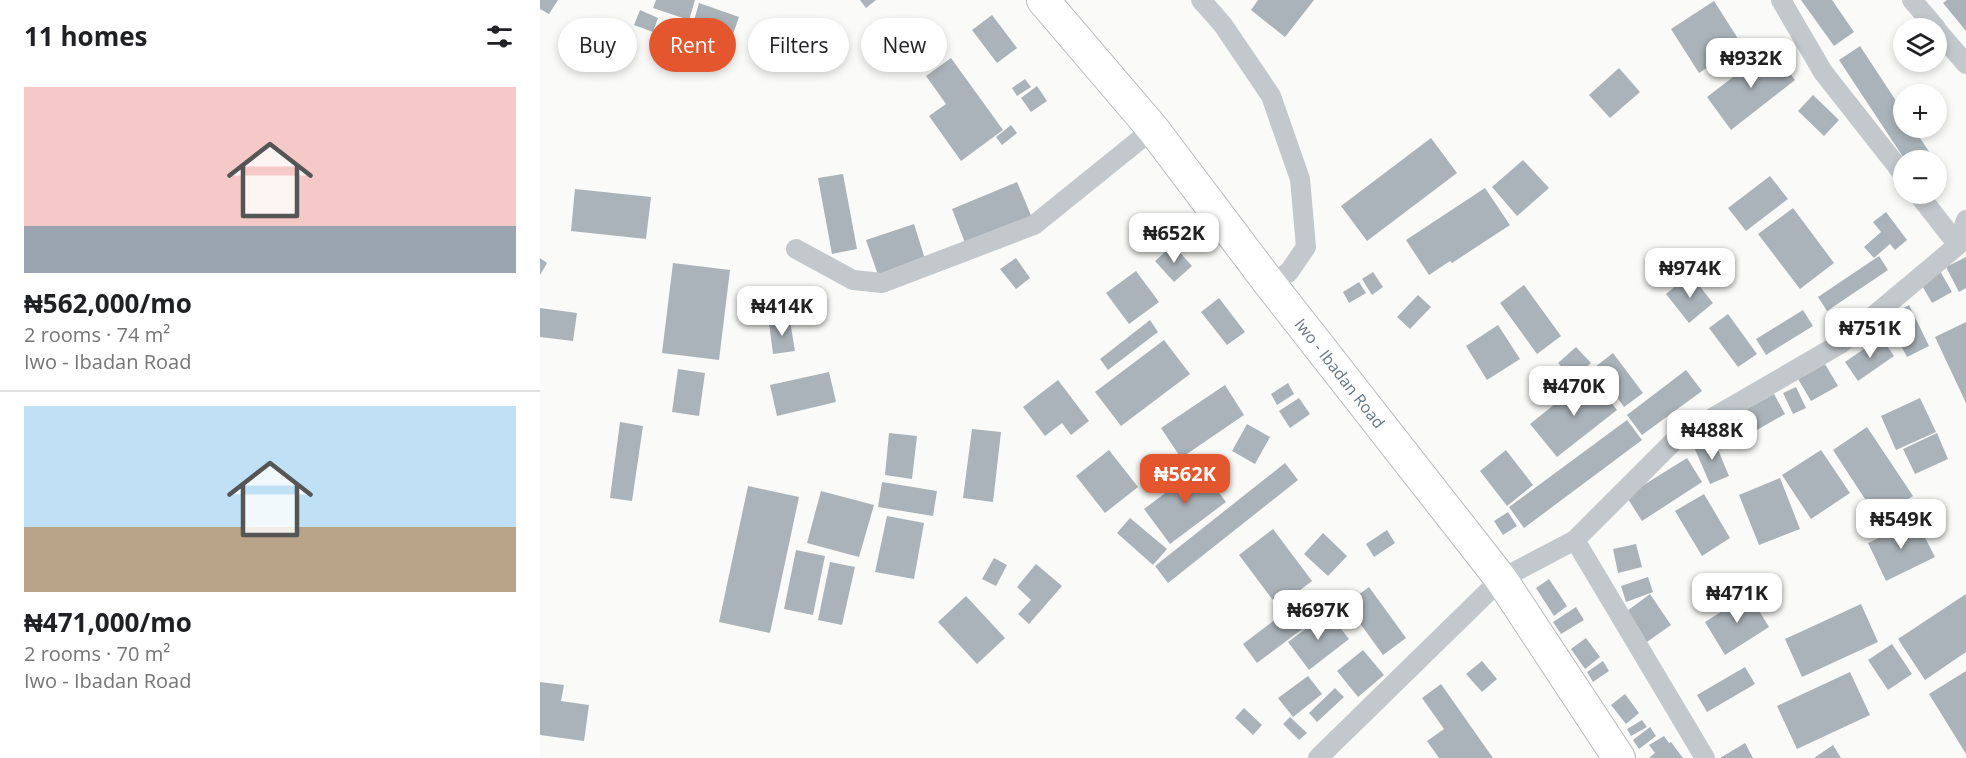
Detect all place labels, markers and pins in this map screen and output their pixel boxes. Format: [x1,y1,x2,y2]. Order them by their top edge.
pin: ₦932K [1709,38,1793,89]
pin: ₦652K [1132,213,1216,264]
pin: ₦974K [1648,248,1732,299]
pin: ₦414K [740,286,824,337]
pin: ₦751K [1828,308,1912,359]
pin: ₦470K [1532,366,1616,417]
pin: ₦488K [1670,410,1754,461]
pin: ₦562K [1143,454,1227,505]
pin: ₦549K [1859,499,1943,550]
pin: ₦471K [1695,573,1779,624]
pin: ₦697K [1276,590,1360,641]

